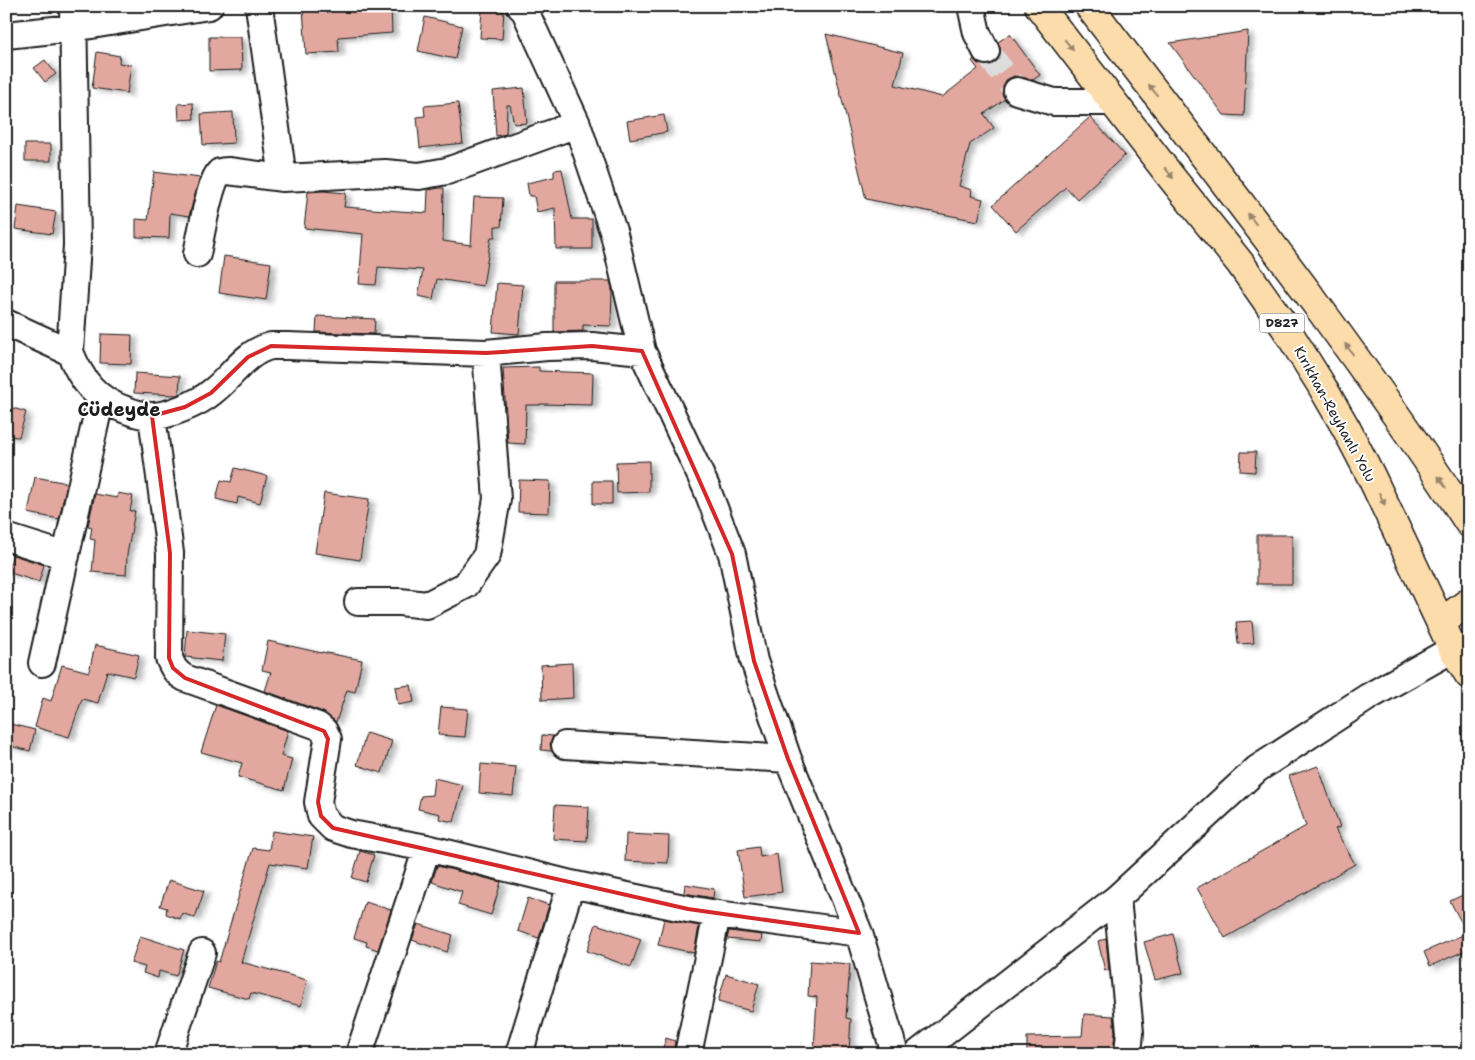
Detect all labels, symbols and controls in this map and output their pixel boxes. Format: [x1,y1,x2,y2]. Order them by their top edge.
one-way arrow [1064,38,1074,52]
one-way arrow [1148,83,1158,97]
one-way arrow [1163,166,1174,179]
one-way arrow [1247,212,1257,226]
road number: D827 [1260,314,1304,332]
one-way arrow [1344,342,1354,356]
street label: Kırıkhan-Reyhanlı Yolu [1290,343,1380,485]
district label: Cüdeyde [77,397,161,422]
one-way arrow [1437,475,1447,489]
one-way arrow [1378,492,1386,506]

